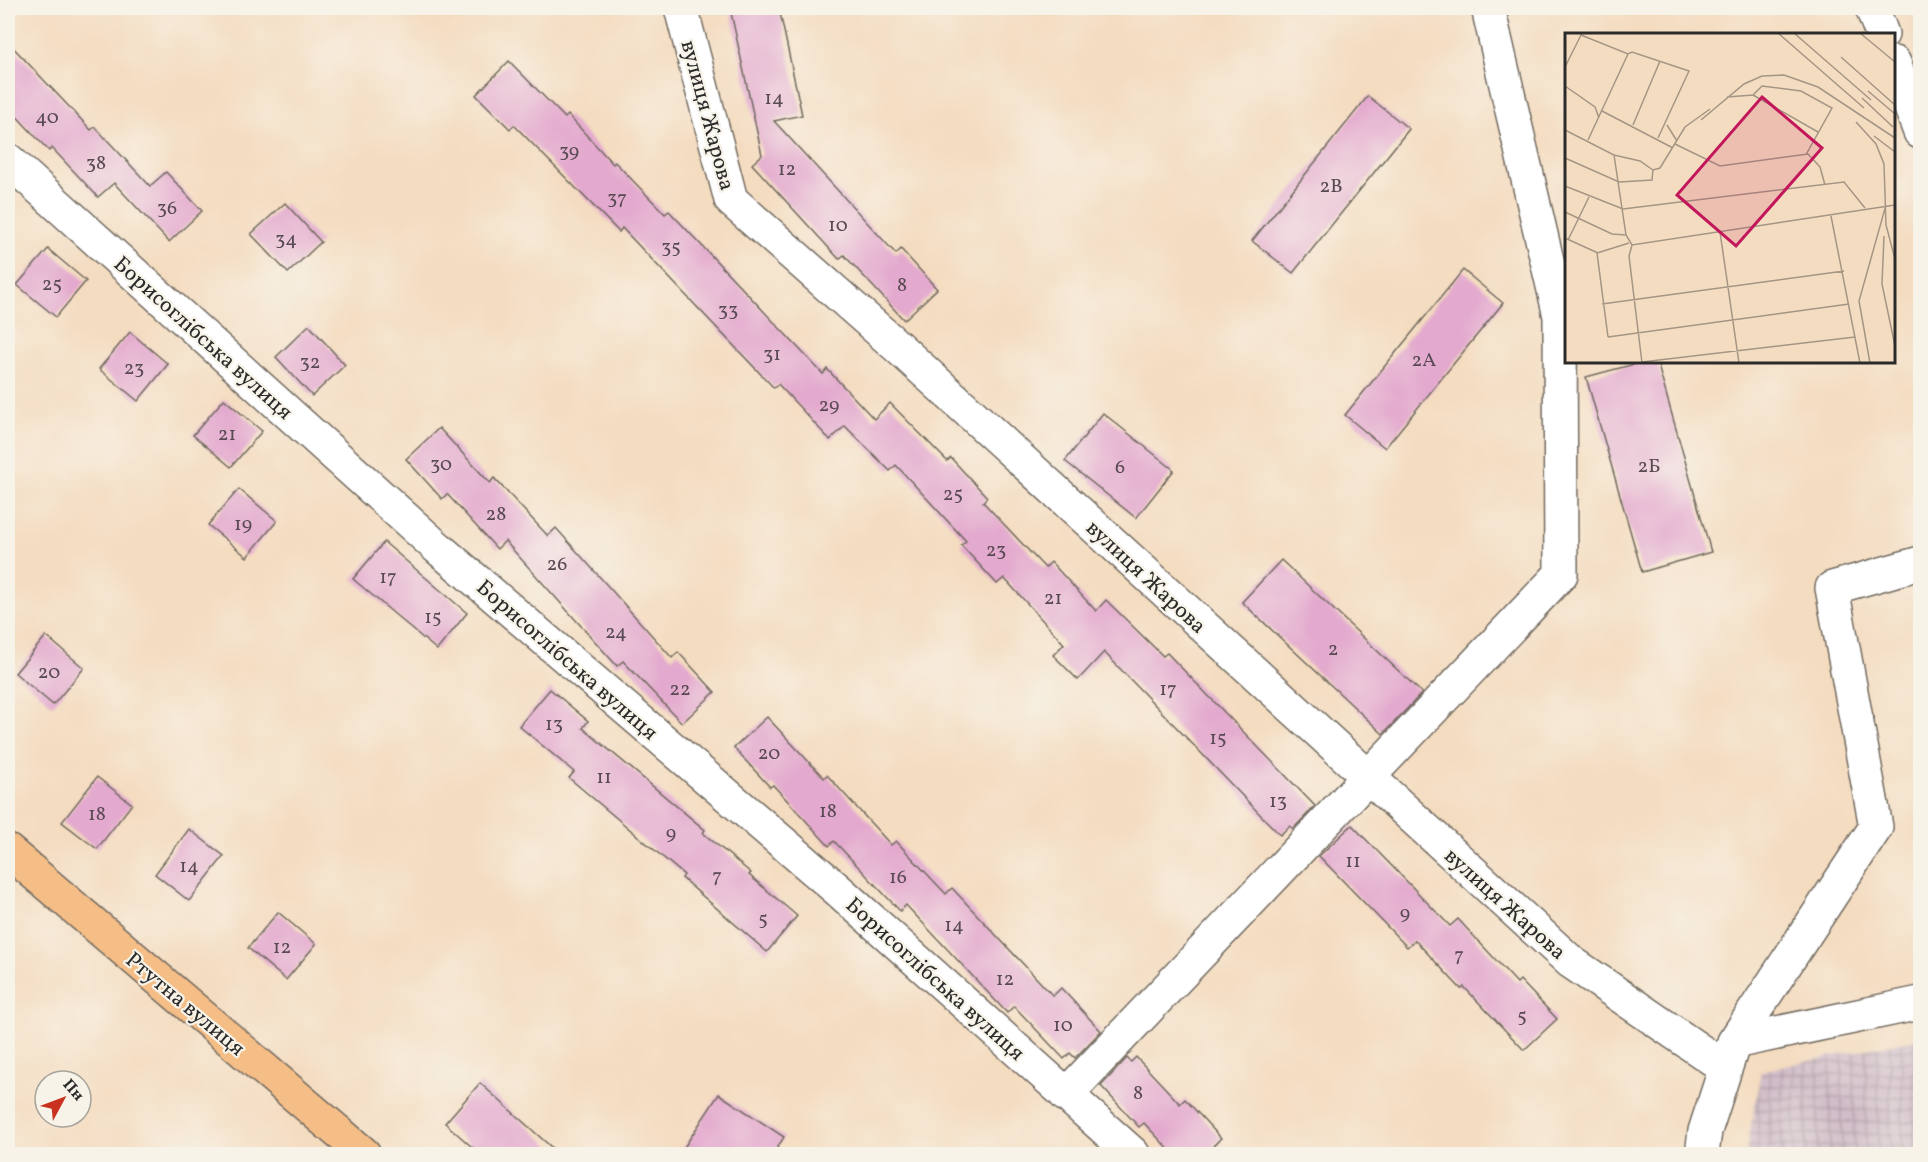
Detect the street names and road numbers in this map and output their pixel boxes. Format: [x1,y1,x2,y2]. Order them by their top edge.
street label: вулиця Жарова [672,37,742,194]
street label: Борисоглібська вулиця [106,250,299,428]
street label: вулиця Жарова [1078,514,1212,642]
street label: Борисоглібська вулиця [469,573,664,749]
street label: вулиця Жарова [1437,842,1572,968]
street label: Борисоглібська вулиця [838,891,1031,1069]
street label: Ртутна вулиця [118,946,251,1064]

